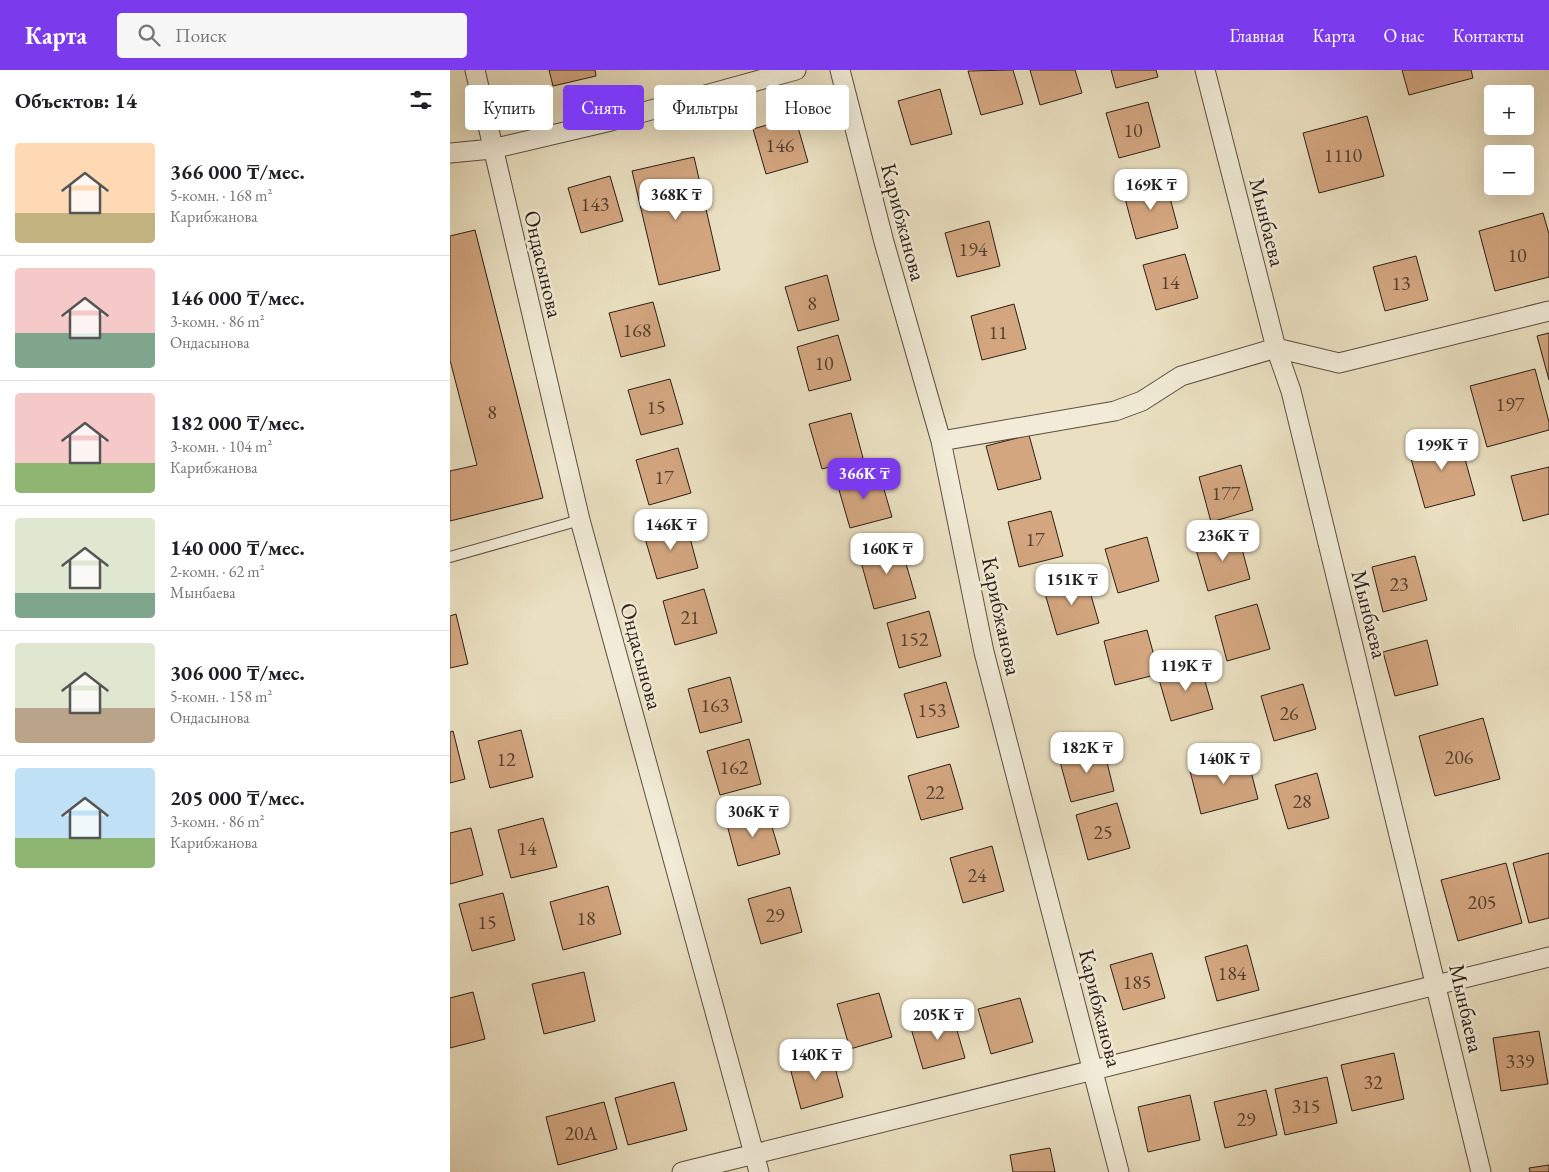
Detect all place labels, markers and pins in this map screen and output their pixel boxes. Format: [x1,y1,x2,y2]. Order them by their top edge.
pin: 169K ₸ [1110,168,1192,211]
pin: 368K ₸ [635,178,717,221]
pin: 199K ₸ [1401,428,1483,471]
pin: 366K ₸ [823,458,905,500]
pin: 146K ₸ [630,508,712,551]
pin: 236K ₸ [1182,520,1264,562]
pin: 160K ₸ [846,532,928,575]
pin: 151K ₸ [1031,564,1113,606]
pin: 119K ₸ [1145,650,1227,692]
pin: 182K ₸ [1046,732,1128,774]
pin: 140K ₸ [1183,742,1265,785]
pin: 306K ₸ [712,796,794,838]
pin: 205K ₸ [897,998,979,1041]
pin: 140K ₸ [775,1038,857,1081]

